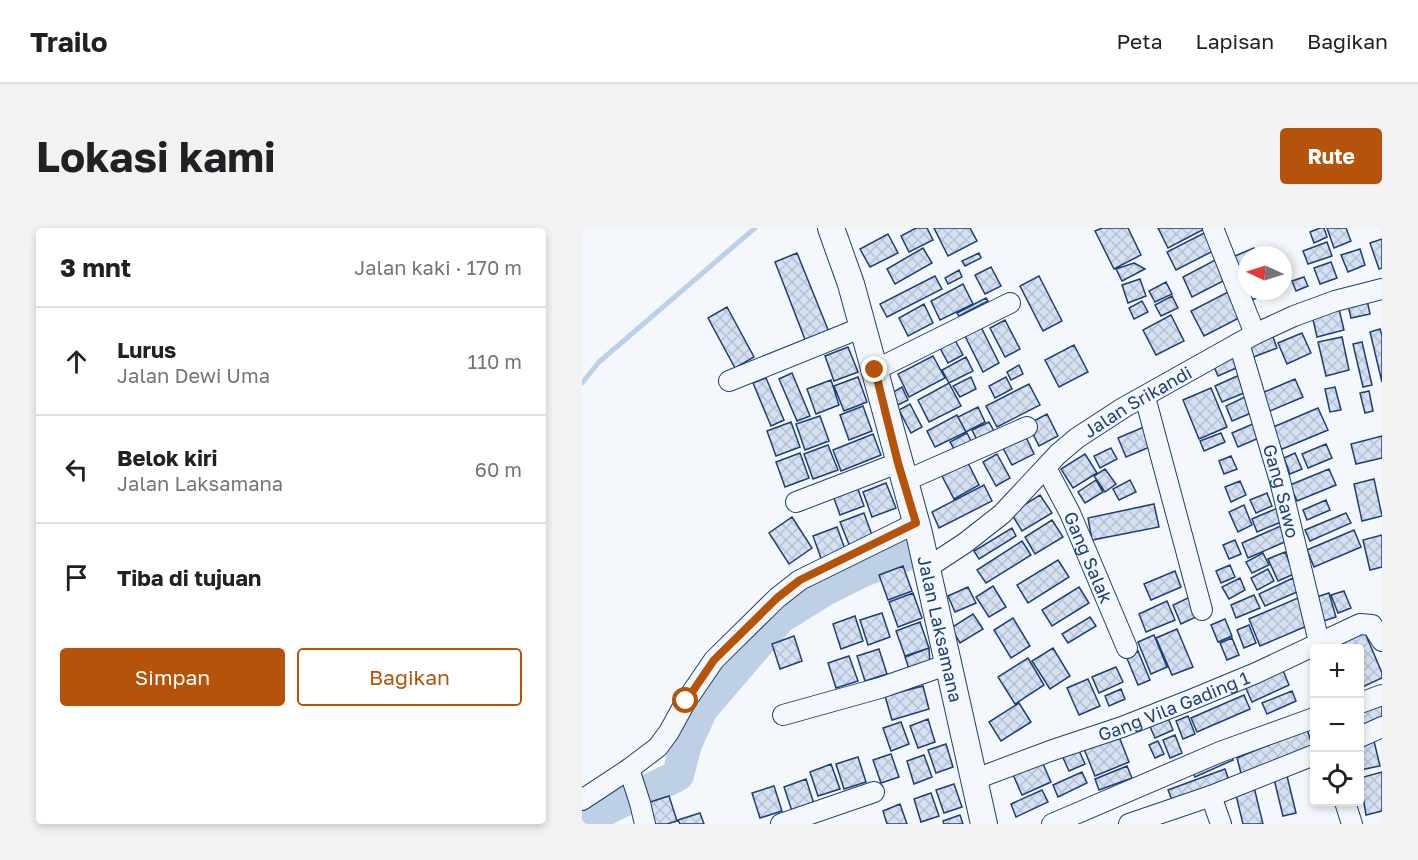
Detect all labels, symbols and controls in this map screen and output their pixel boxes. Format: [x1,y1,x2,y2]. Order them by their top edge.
text: Trailo [30,25,108,58]
text: Peta [1117,28,1163,54]
text: Lapisan [1196,28,1274,54]
text: Bagikan [1307,28,1388,54]
button: Rute [1280,128,1382,184]
text: Lokasi kami [36,131,276,181]
north arrow [1238,246,1292,300]
text: 3 mnt [60,252,131,283]
text: Jalan kaki · 170 m [354,255,522,279]
text: Lurus [117,336,176,363]
icon: ahead [60,345,93,378]
text: 110 m [468,349,522,373]
route end [861,356,887,382]
street label: Jalan Srikandi [1079,361,1195,442]
text: Jalan Dewi Uma [117,363,270,387]
street label: Gang Sawo [1259,441,1304,540]
text: Belok kiri [117,444,218,471]
icon: left [60,453,93,486]
text: 60 m [475,457,522,481]
text: Jalan Laksamana [117,471,283,495]
street label: Gang Salak [1060,508,1118,606]
street label: Jalan Laksamana [913,554,967,704]
icon: arrive [60,561,93,594]
text: Tiba di tujuan [117,564,261,591]
map controls [1310,644,1364,806]
button: + [1310,644,1364,698]
button: Simpan [60,648,285,706]
button: Bagikan [297,648,522,706]
street label: Gang Vila Gading 1 [1095,666,1253,745]
route start [672,687,698,713]
button: − [1310,698,1364,752]
button: locate [1310,752,1364,806]

